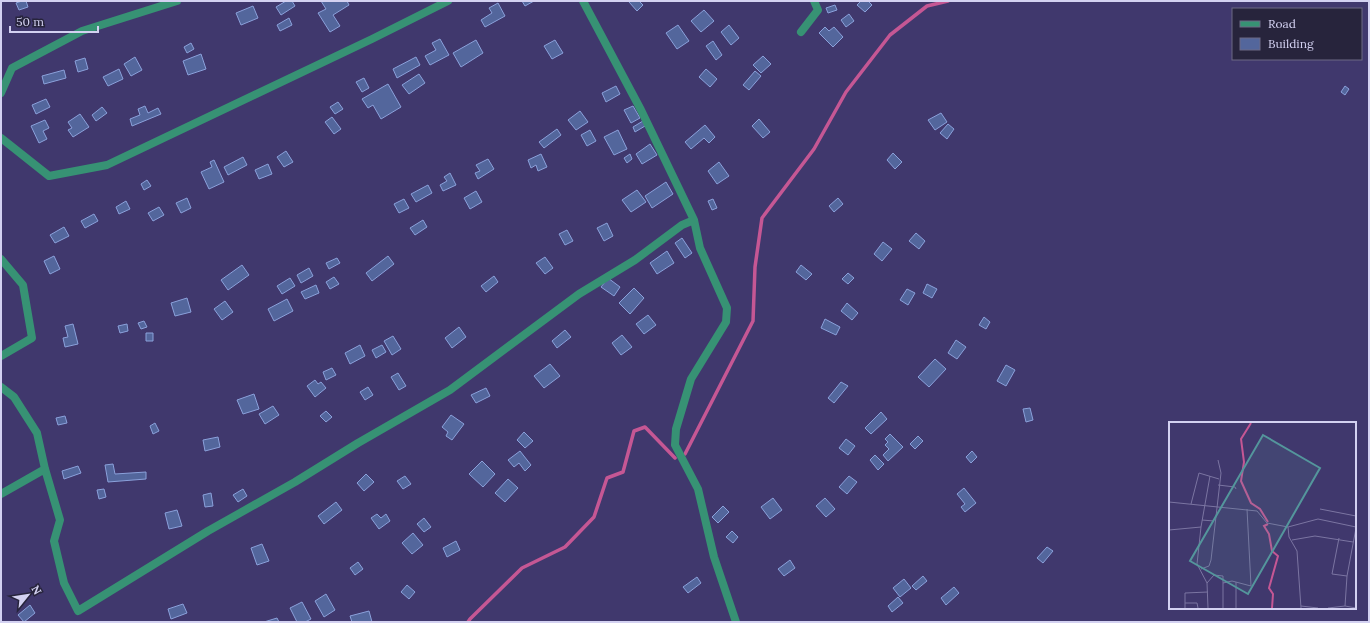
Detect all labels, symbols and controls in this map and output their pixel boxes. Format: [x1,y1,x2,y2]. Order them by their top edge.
scale bar [10,8,98,34]
legend [1232,8,1362,60]
text: 50 m [16,14,44,29]
text: Road [1268,16,1296,31]
text: Building [1268,36,1314,51]
inset map [1169,422,1356,609]
north arrow [8,575,48,615]
text: N [28,583,45,598]

